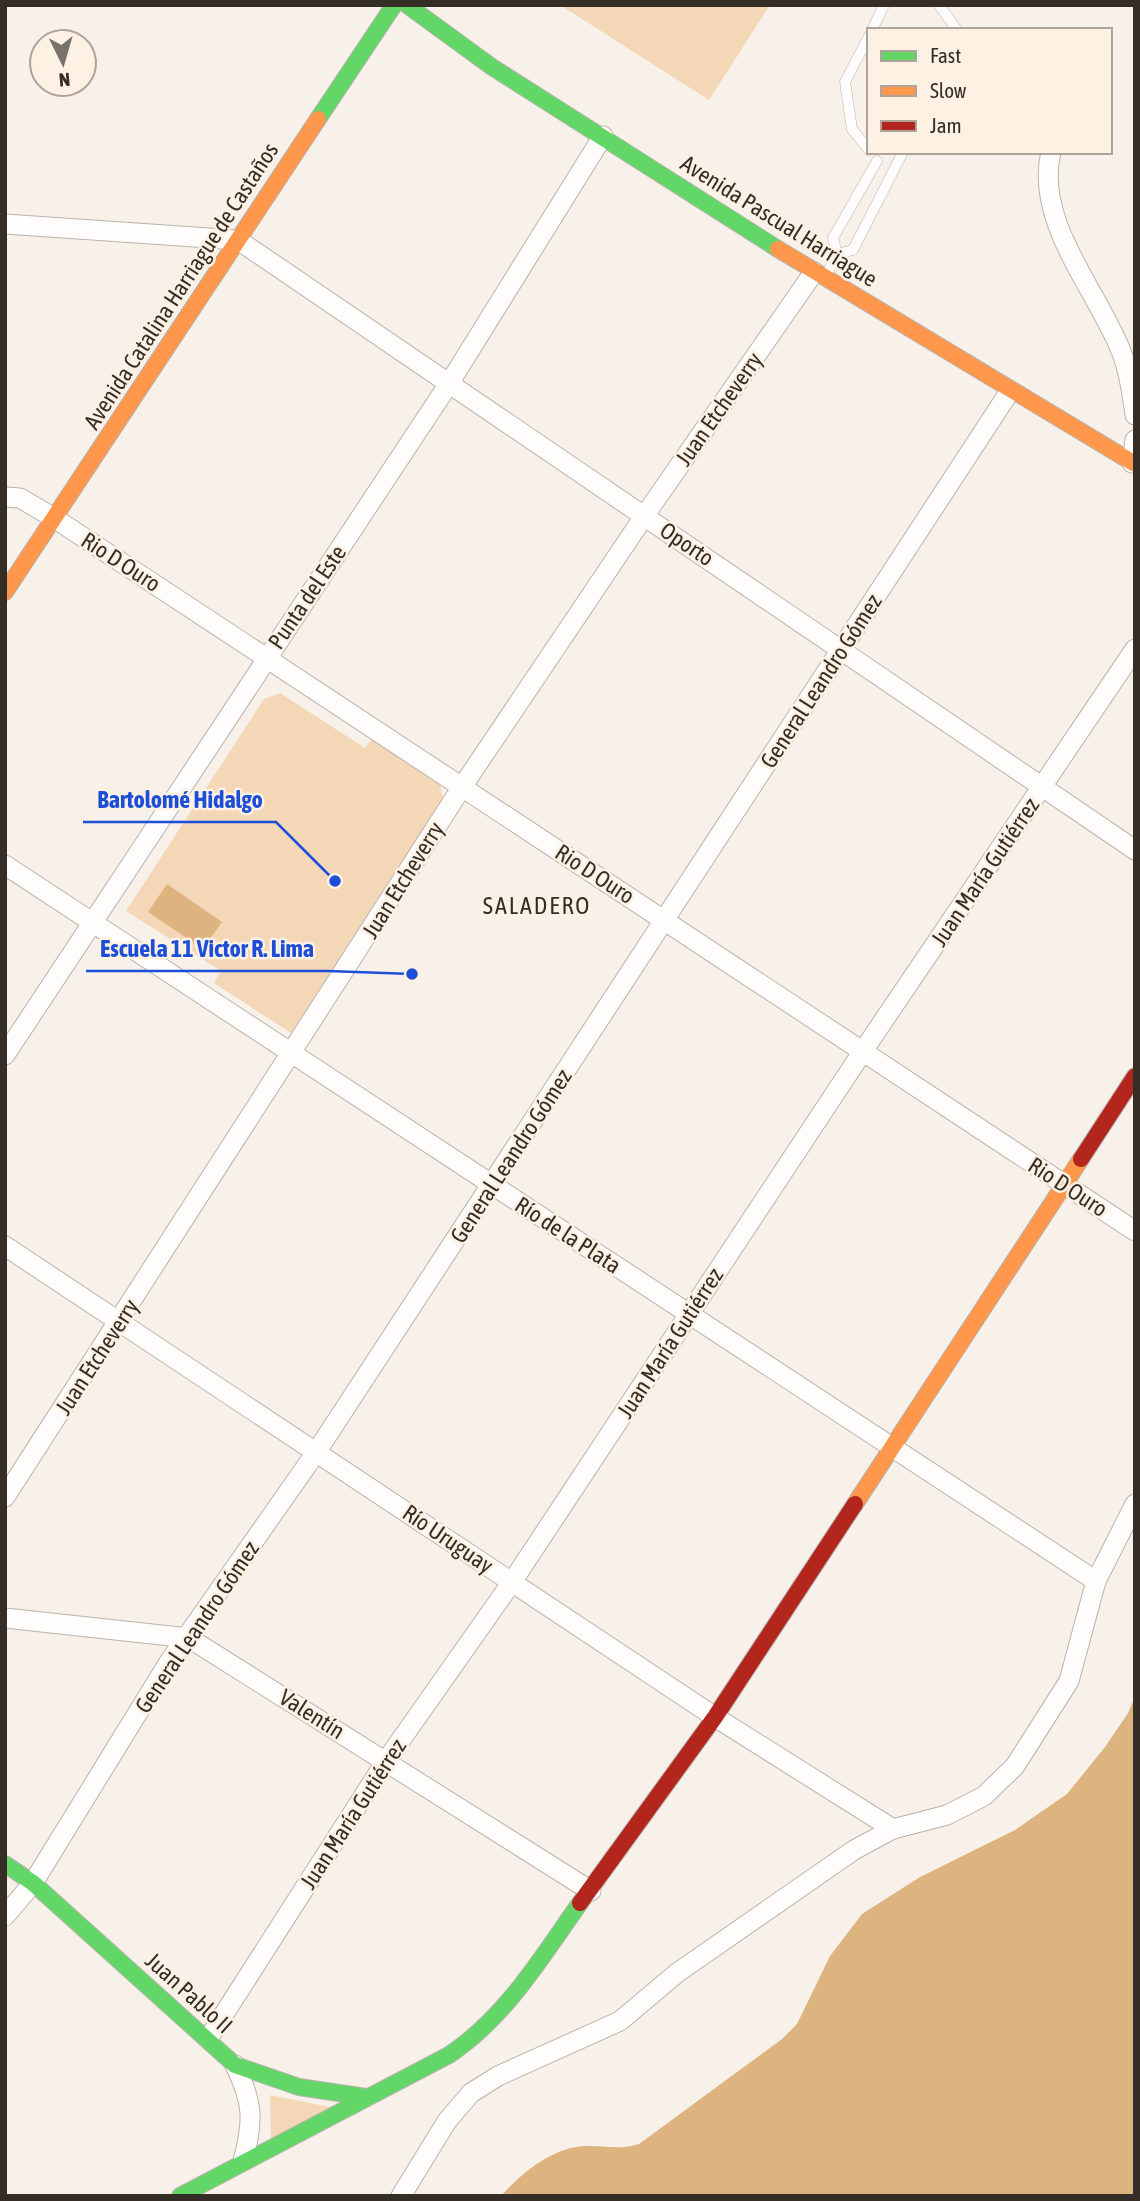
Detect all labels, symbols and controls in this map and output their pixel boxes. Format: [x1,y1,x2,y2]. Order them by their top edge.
north arrow [28,28,98,98]
legend [867,28,1112,154]
text: Fast [930,43,961,67]
text: N [58,68,71,91]
text: Slow [930,78,967,102]
text: Jam [930,113,962,137]
street label: Avenida Catalina Harriague de Castaños [79,138,283,434]
street label: Avenida Pascual Harriague [676,150,882,292]
street label: Juan Etcheverry [670,347,768,471]
street label: Oporto [655,517,719,571]
street label: Rio D Ouro [77,527,165,597]
street label: Punta del Este [263,540,351,654]
street label: General Leandro Gómez [755,589,887,773]
callout: Bartolomé Hidalgo [83,777,276,822]
text: Bartolomé Hidalgo [97,786,263,813]
street label: Juan María Gutiérrez [926,793,1044,951]
street label: Juan Etcheverry [357,817,449,943]
street label: Rio D Ouro [551,839,639,909]
district label: SALADERO [483,892,591,919]
callout: Escuela 11 Victor R. Lima [86,926,328,971]
text: Escuela 11 Victor R. Lima [100,935,314,962]
street label: General Leandro Gómez [445,1064,577,1248]
street label: Rio D Ouro [1024,1152,1112,1222]
street label: Río de la Plata [510,1191,626,1279]
street label: Juan María Gutiérrez [612,1263,728,1423]
street label: Juan Etcheverry [50,1294,144,1420]
street label: Río Uruguay [398,1499,498,1579]
street label: General Leandro Gómez [130,1536,264,1718]
street label: Valentín [275,1684,349,1744]
street label: Juan María Gutiérrez [295,1734,411,1894]
street label: Juan Pablo II [140,1947,238,2039]

